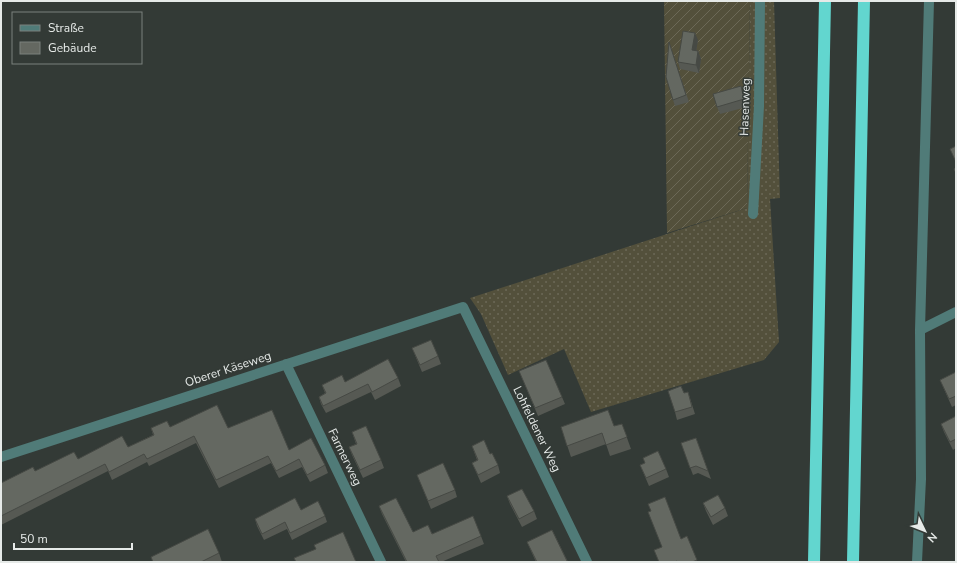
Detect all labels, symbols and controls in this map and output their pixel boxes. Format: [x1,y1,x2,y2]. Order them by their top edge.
legend [12,12,142,64]
text: Straße [48,20,84,36]
text: Gebäude [48,40,97,56]
street label: Hasenweg [736,78,754,136]
street label: Oberer Käseweg [183,347,273,391]
street label: Lohfeldener Weg [509,383,565,475]
street label: Farmerweg [324,426,366,488]
north arrow [905,511,945,551]
scale bar [14,525,132,551]
text: N [924,529,940,546]
text: 50 m [20,531,48,547]

